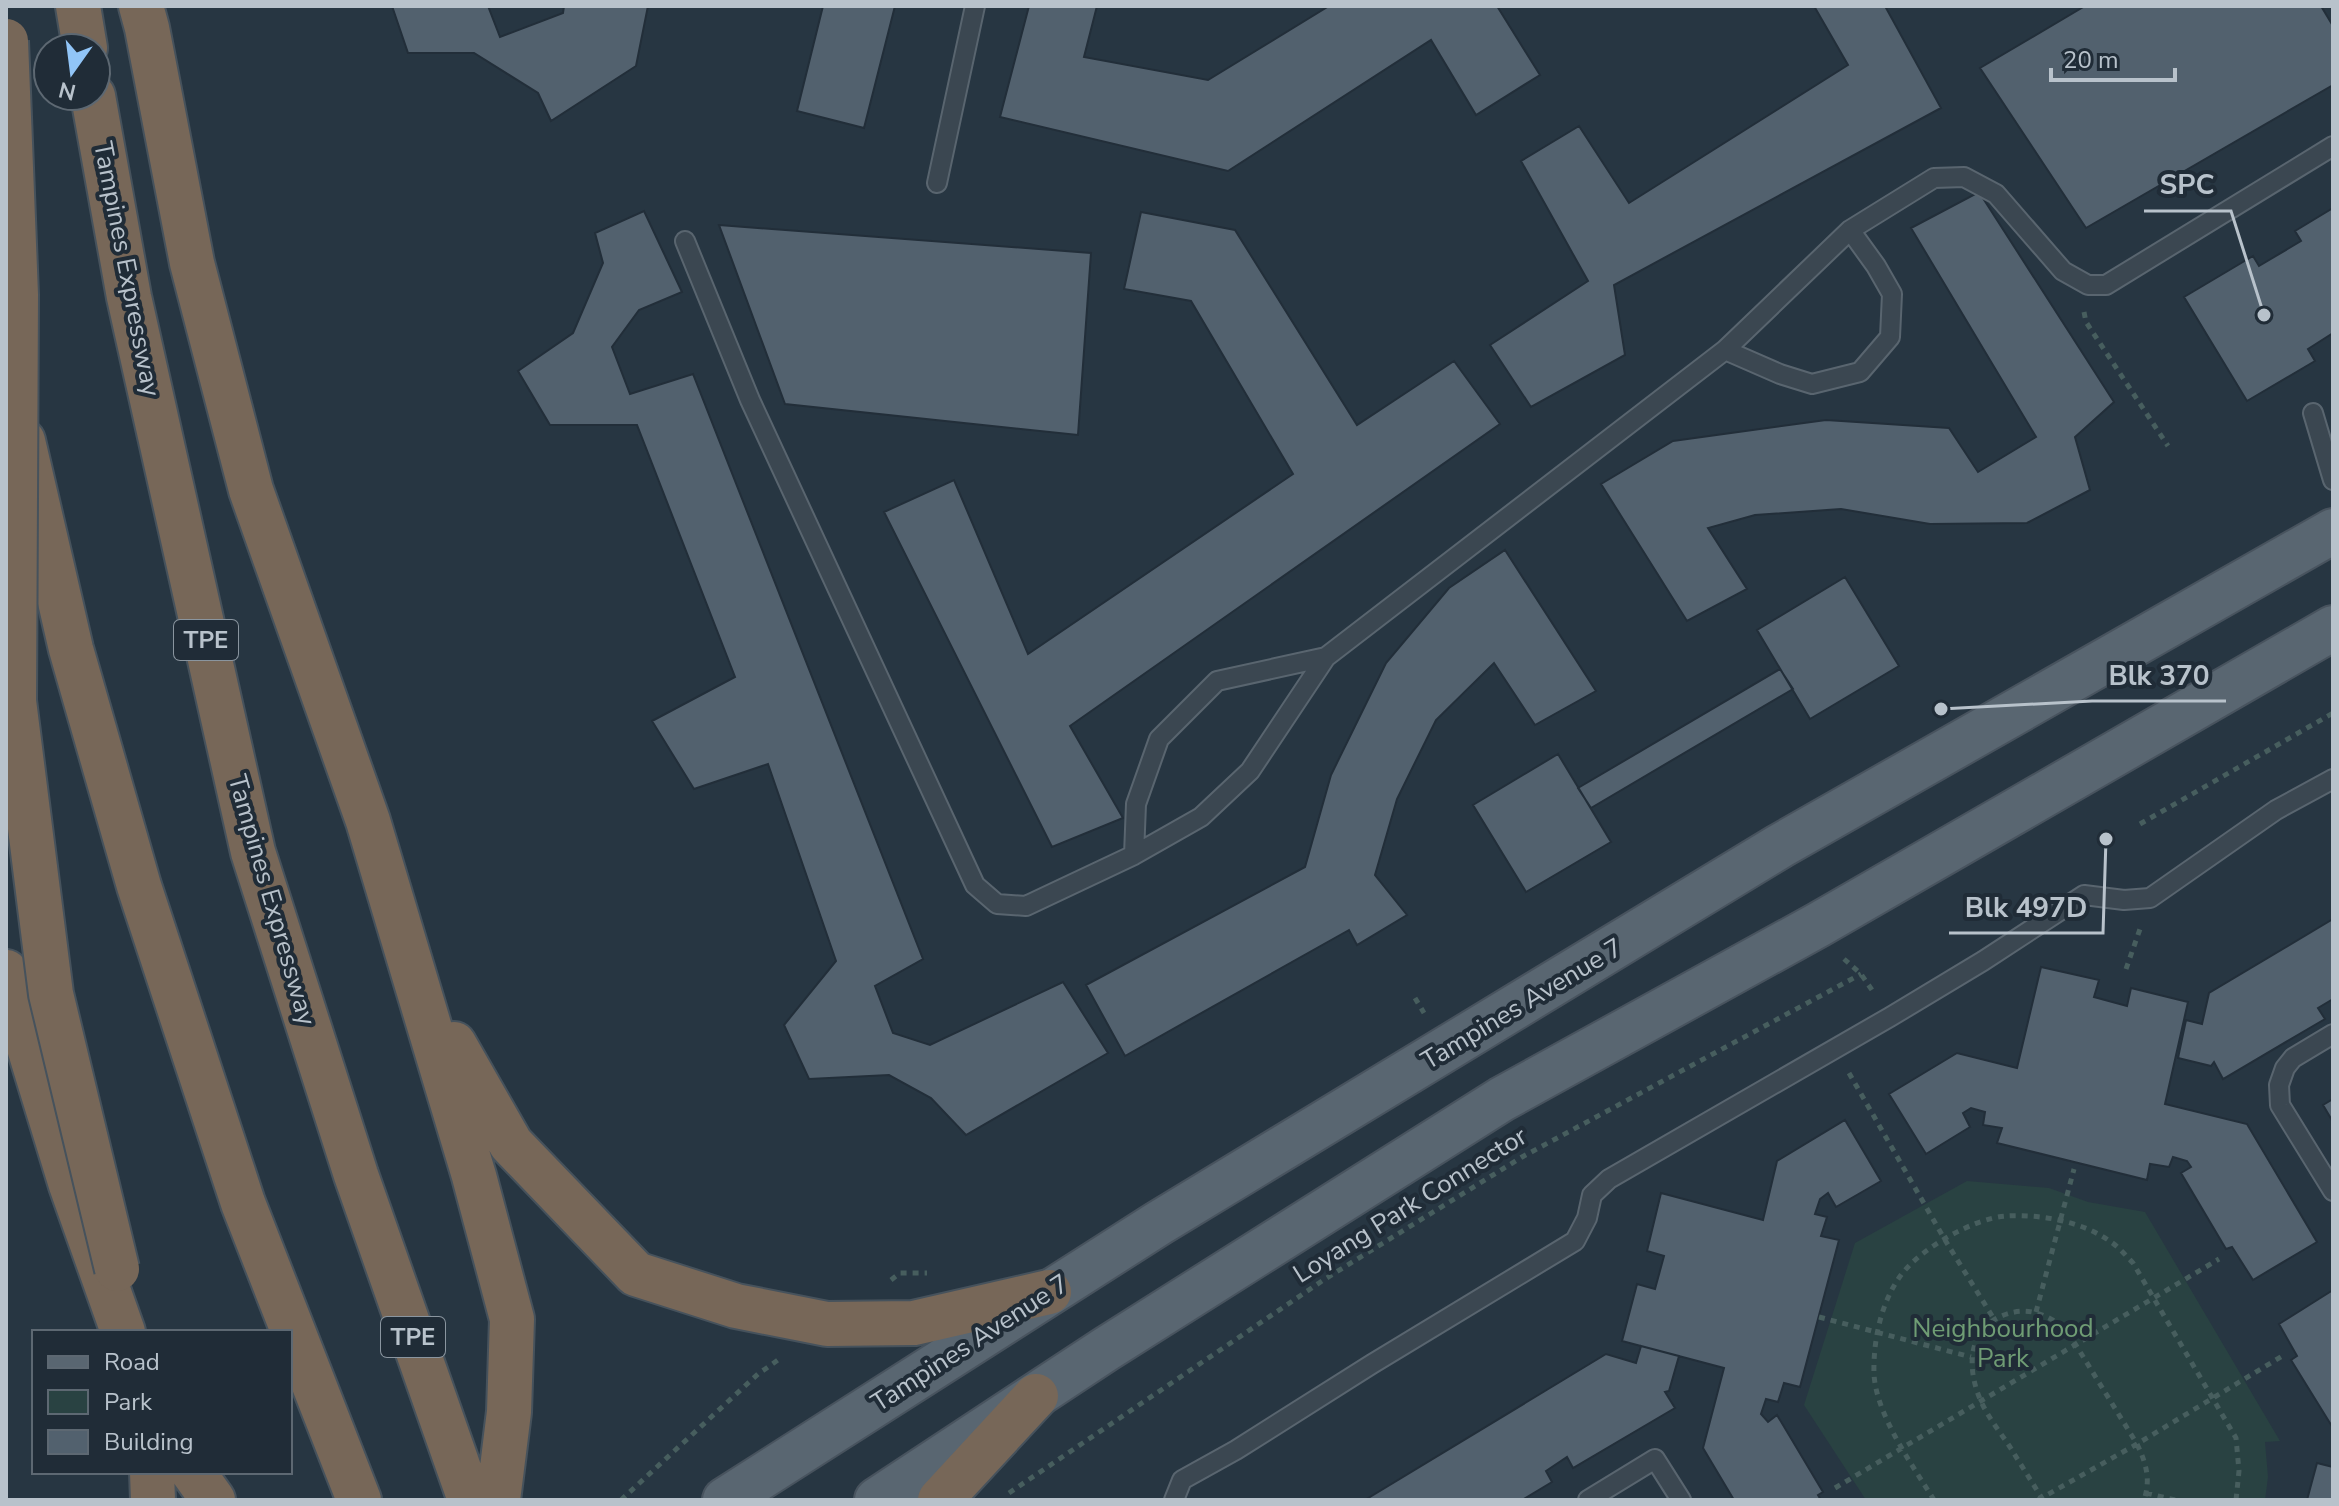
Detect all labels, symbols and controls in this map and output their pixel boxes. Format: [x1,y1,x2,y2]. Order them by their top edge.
north arrow [32,32,112,112]
scale bar [2051,32,2175,82]
text: 20 m [2063,44,2119,76]
text: N [56,74,79,107]
street label: Tampines Expressway [85,139,169,400]
callout: SPC [2144,159,2231,211]
text: SPC [2160,166,2214,204]
road number: TPE [174,620,238,660]
callout: Blk 370 [2092,649,2226,701]
text: Blk 370 [2108,657,2210,695]
street label: Tampines Expressway [219,771,325,1030]
callout: Blk 497D [1949,881,2103,933]
text: Blk 497D [1965,889,2087,927]
street label: Tampines Avenue 7 [1415,930,1629,1078]
street label: Loyang Park Connector [1286,1118,1534,1291]
street label: Tampines Avenue 7 [864,1266,1076,1420]
park label: Neighbourhood Park [1912,1311,2094,1376]
road number: TPE [381,1317,445,1357]
legend [32,1330,292,1474]
text: Road [104,1346,160,1378]
text: Park [104,1386,153,1418]
text: Building [104,1426,194,1458]

